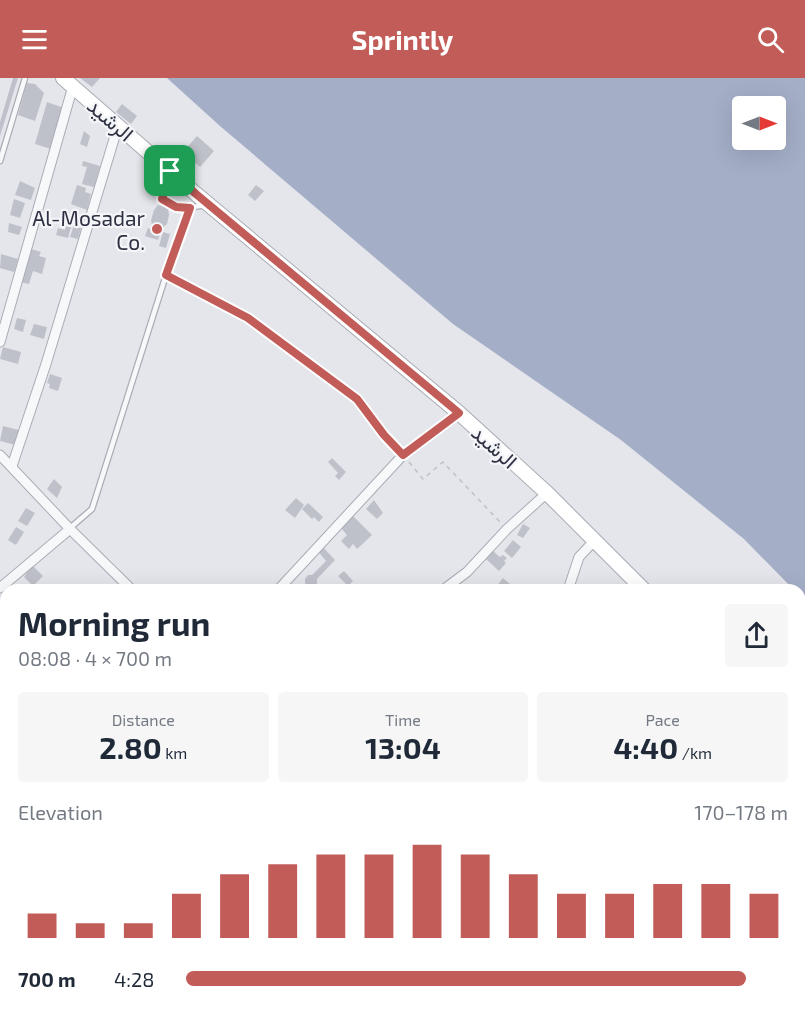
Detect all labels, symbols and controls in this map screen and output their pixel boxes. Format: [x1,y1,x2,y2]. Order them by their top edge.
icon: menu [18,23,51,56]
text: Sprintly [352,23,453,55]
icon: search [754,23,787,56]
street label: الرشيد [82,92,139,147]
north arrow [732,96,786,150]
map controls [732,96,786,150]
pin [144,145,195,196]
icon: arrive [153,154,186,187]
place label: Al-Mosadar Co. [32,205,146,254]
marker: Al-Mosadar Co. [150,222,164,236]
street label: الرشيد [466,419,523,474]
text: Morning run [18,603,210,643]
button: share [725,604,788,667]
text: 08:08 · 4 × 700 m [18,646,172,670]
text: Distance [112,710,175,729]
text: Time [385,710,421,729]
text: Pace [645,710,680,729]
text: 2.80 [99,729,162,765]
text: 13:04 [365,729,441,765]
text: 4:40 [613,729,678,765]
text: km [162,743,187,762]
text: /km [678,743,712,762]
text: Elevation [18,800,103,824]
text: 170–178 m [694,800,788,824]
text: 700 m [18,967,76,991]
text: 4:28 [114,967,154,991]

